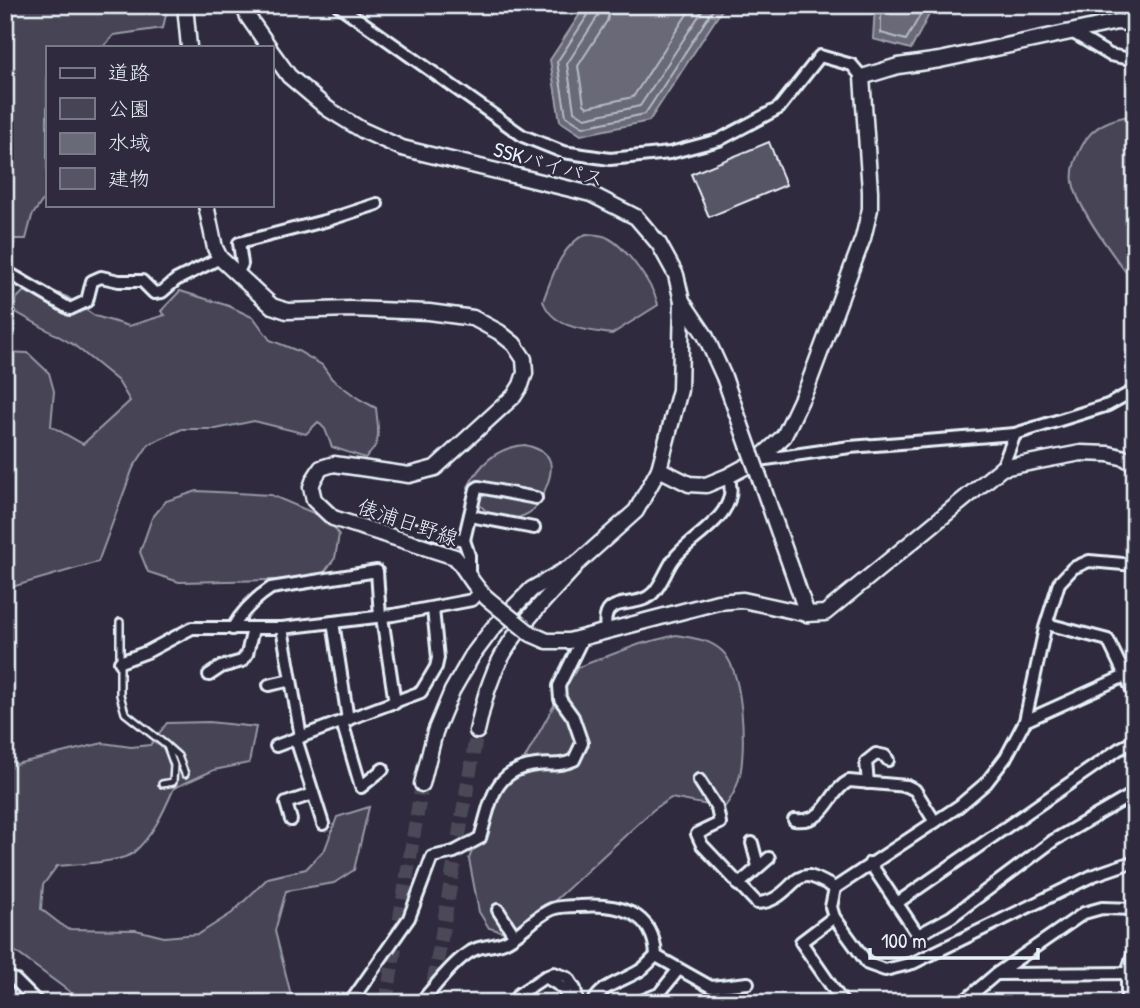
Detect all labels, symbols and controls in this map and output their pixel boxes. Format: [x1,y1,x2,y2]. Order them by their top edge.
legend [46,46,273,206]
text: 道路 [108,58,150,87]
text: 公園 [108,94,150,123]
text: 水域 [108,128,150,157]
street label: SSKバイパス [490,134,608,194]
text: 建物 [108,164,150,193]
street label: 俵浦日野線 [354,491,462,553]
scale bar [870,917,1038,961]
text: 100 m [881,926,927,955]

